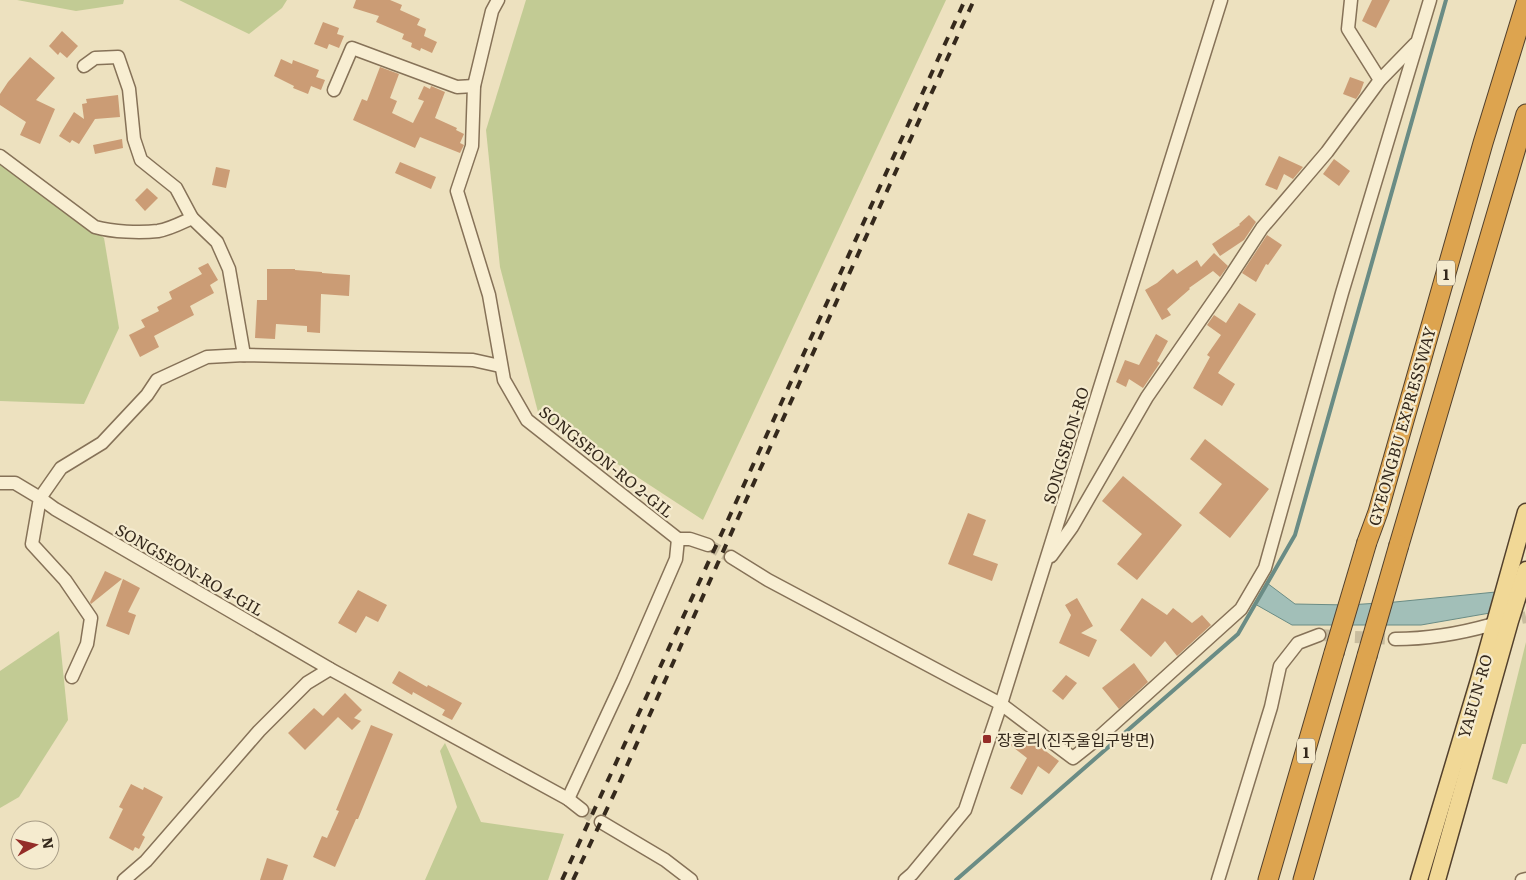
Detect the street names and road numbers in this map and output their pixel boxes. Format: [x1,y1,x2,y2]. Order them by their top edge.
road number: 1 [1437,260,1455,286]
street label: GYEONGBU EXPRESSWAY [1361,323,1441,528]
street label: SONGSEON-RO [1036,384,1094,506]
street label: SONGSEON-RO 2-GIL [535,399,679,523]
street label: SONGSEON-RO 4-GIL [111,517,269,621]
street label: YAEUN-RO [1451,651,1497,741]
road number: 1 [1297,738,1315,764]

